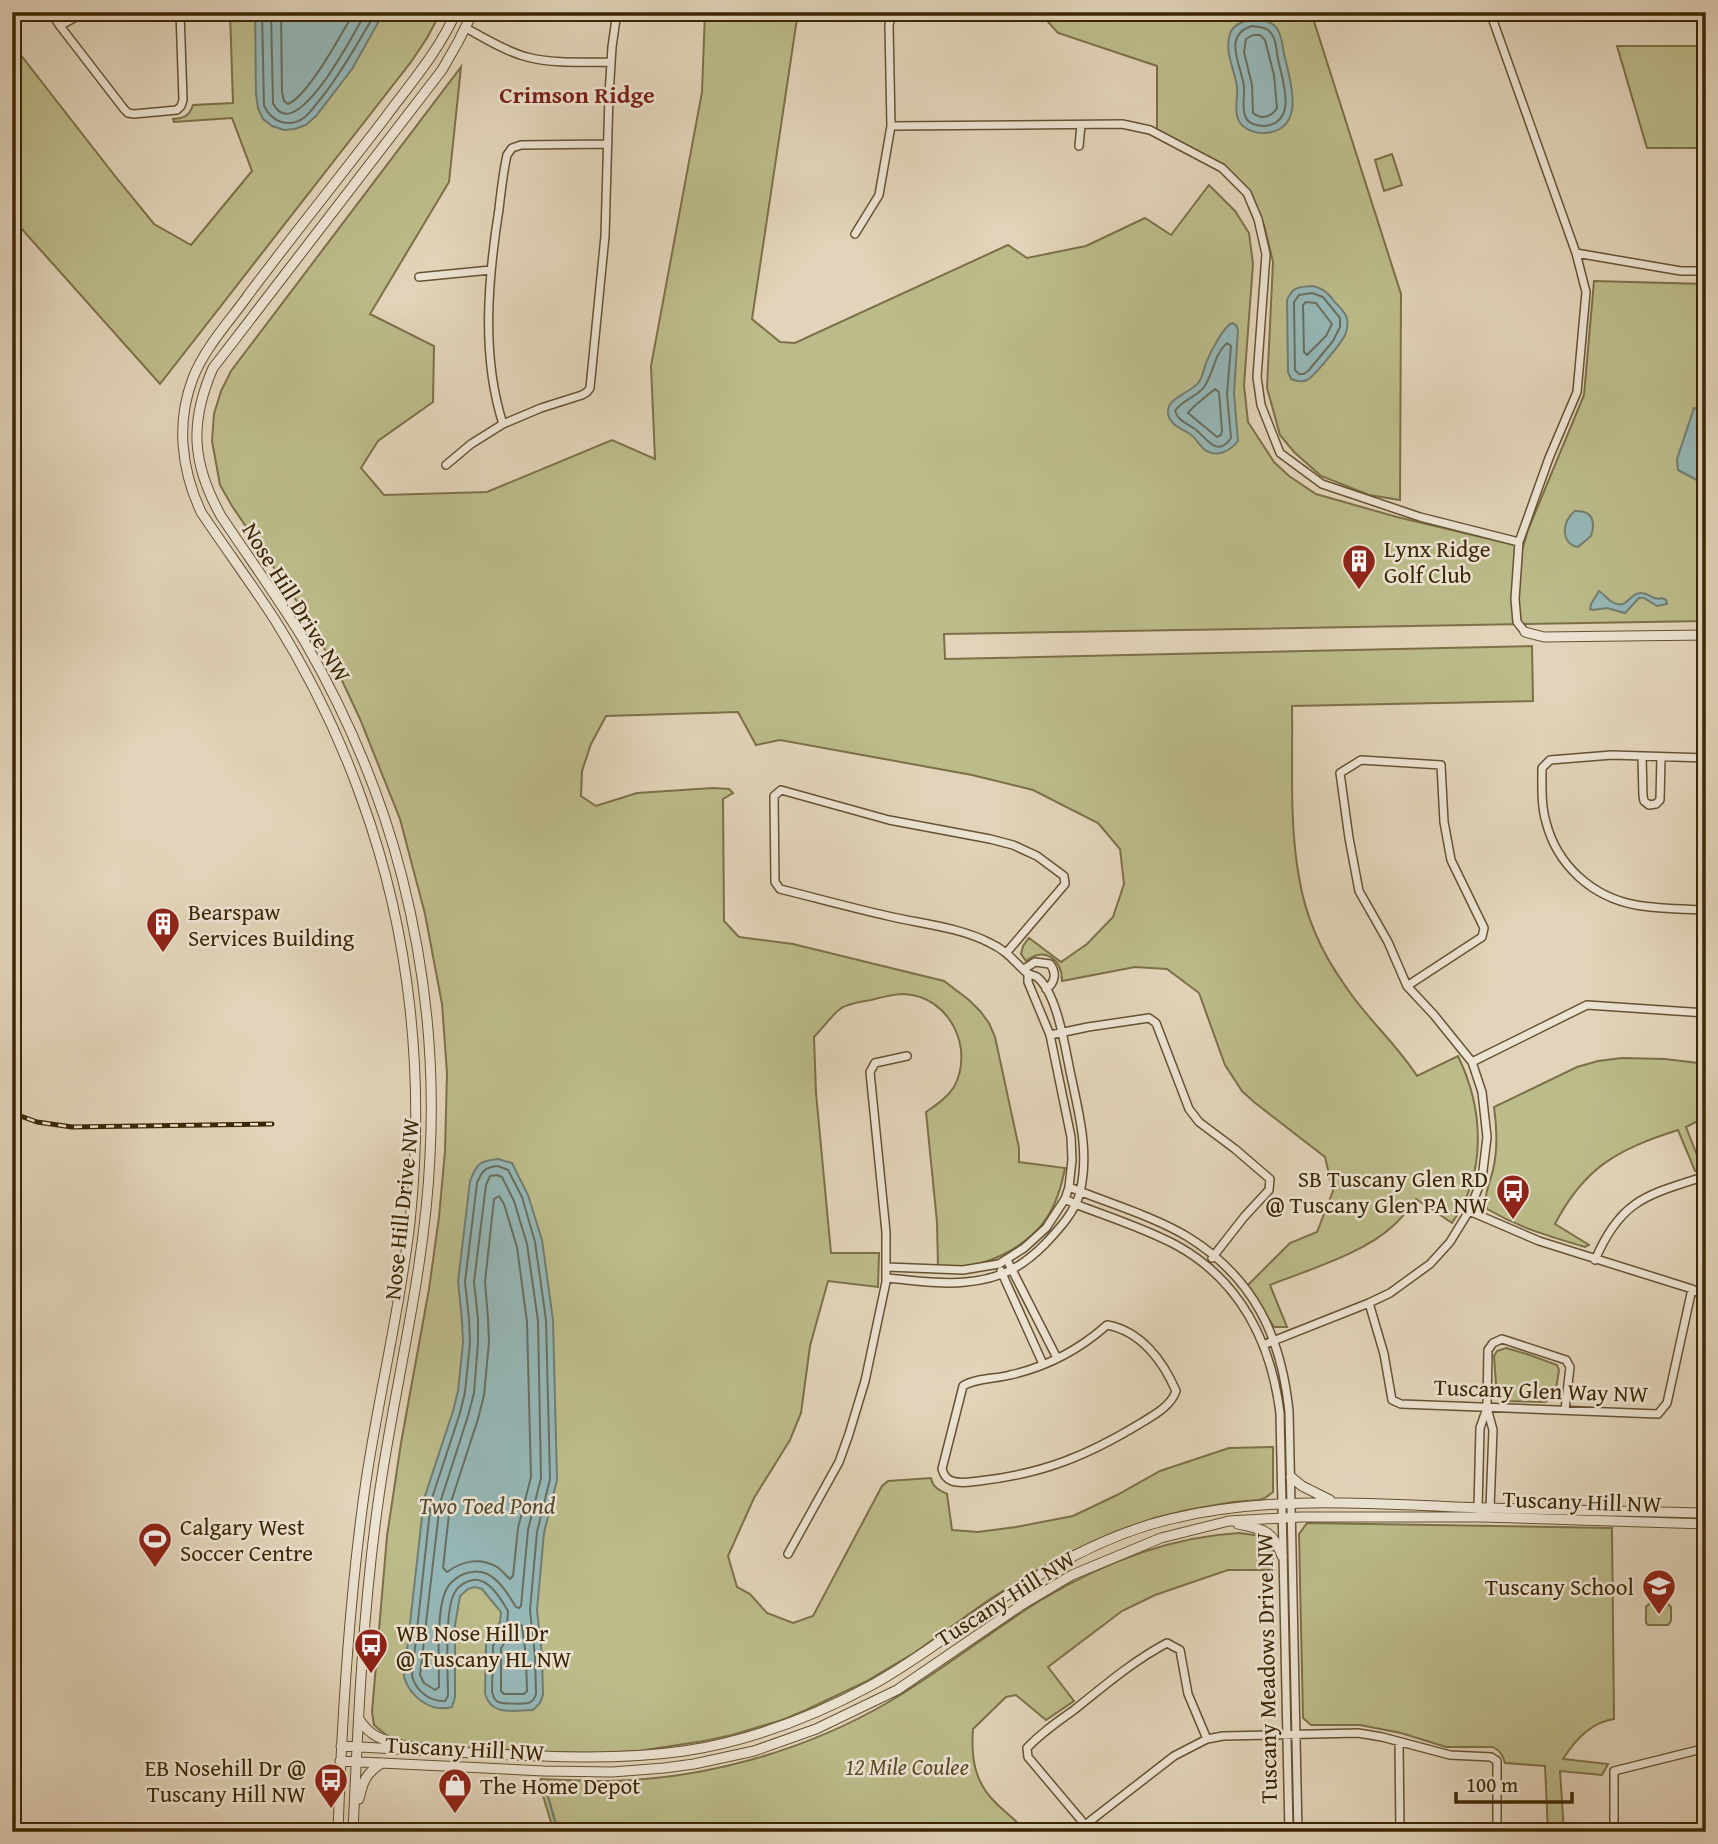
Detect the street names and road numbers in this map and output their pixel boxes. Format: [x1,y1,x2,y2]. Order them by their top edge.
street label: Nose Hill Drive NW [235,516,360,689]
street label: Nose Hill Drive NW [375,1116,427,1302]
street label: Tuscany Glen Way NW [1433,1370,1649,1410]
street label: Tuscany Hill NW [1502,1482,1663,1520]
street label: Tuscany Meadows Drive NW [1247,1532,1285,1804]
street label: Tuscany Hill NW [929,1542,1082,1654]
street label: Tuscany Hill NW [385,1727,546,1769]

